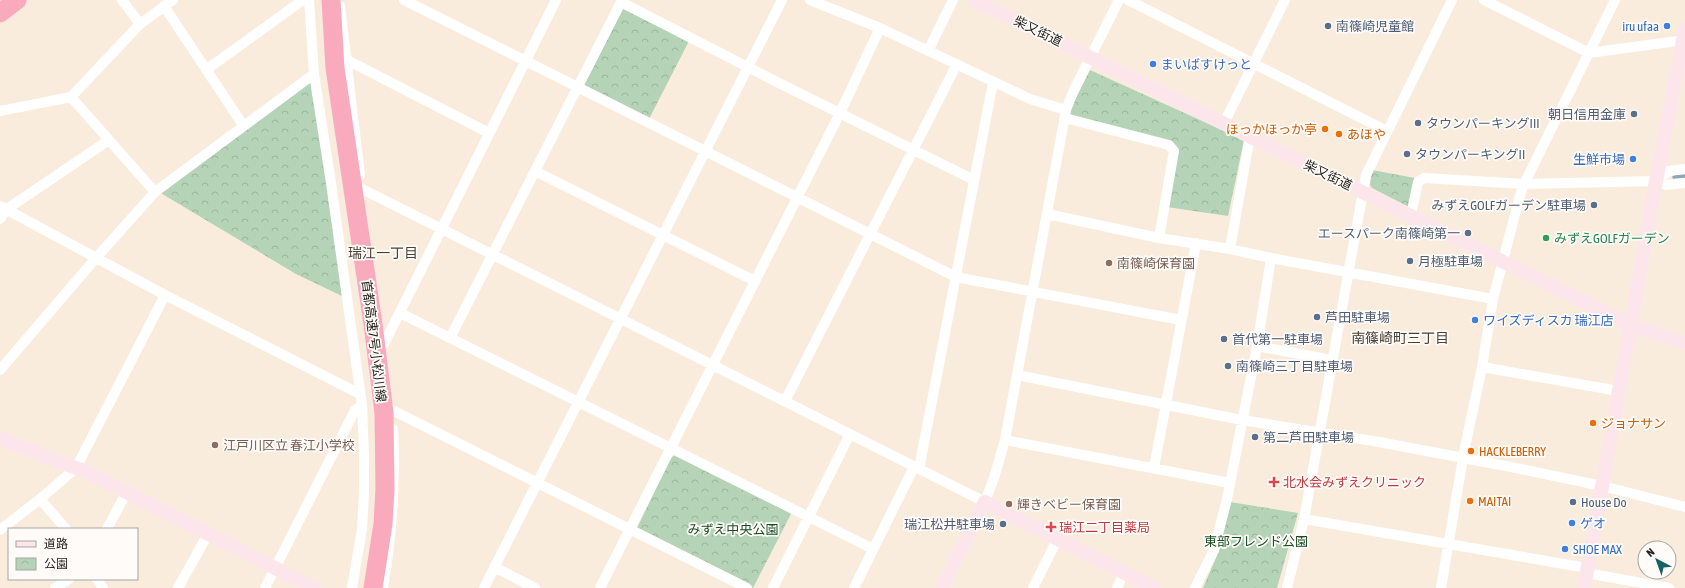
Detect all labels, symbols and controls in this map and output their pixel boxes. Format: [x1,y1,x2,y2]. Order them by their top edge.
street label: 柴又街道 [1011,13,1065,49]
place label: 南篠崎児童館 [1336,19,1414,34]
place label: iru ufaa [1622,19,1659,34]
marker: 南篠崎児童館 [1323,21,1333,31]
marker: iru ufaa [1662,21,1672,31]
place label: まいばすけっと [1161,57,1252,72]
marker: まいばすけっと [1148,59,1158,69]
place label: 朝日信用金庫 [1548,107,1626,122]
marker: 朝日信用金庫 [1629,109,1639,119]
place label: タウンパーキングIII [1426,116,1540,131]
marker: タウンパーキングIII [1413,118,1423,128]
place label: ほっかほっか亭 [1226,122,1317,137]
marker: ほっかほっか亭 [1320,124,1330,134]
place label: あほや [1347,127,1386,142]
marker: あほや [1334,129,1344,139]
place label: タウンパーキングII [1415,147,1525,162]
marker: タウンパーキングII [1402,149,1412,159]
place label: 生鮮市場 [1573,152,1625,167]
marker: 生鮮市場 [1628,154,1638,164]
street label: 柴又街道 [1301,157,1355,193]
place label: みずえGOLFガーデン駐車場 [1431,198,1586,213]
marker: みずえGOLFガーデン駐車場 [1589,200,1599,210]
place label: エースパーク南篠崎第一 [1318,226,1460,241]
marker: エースパーク南篠崎第一 [1463,228,1473,238]
place label: みずえGOLFガーデン [1554,231,1670,246]
marker: みずえGOLFガーデン [1541,233,1551,243]
district label: 瑞江一丁目 [348,245,418,261]
place label: 月極駐車場 [1418,254,1483,269]
place label: 南篠崎保育園 [1117,256,1195,271]
marker: 月極駐車場 [1405,256,1415,266]
marker: 南篠崎保育園 [1104,258,1114,268]
street label: 首都高速7号小松川線 [359,279,389,403]
place label: 芦田駐車場 [1325,310,1390,325]
marker: 芦田駐車場 [1312,312,1322,322]
place label: ワイズディスカ 瑞江店 [1483,313,1613,328]
marker: ワイズディスカ 瑞江店 [1470,315,1480,325]
district label: 南篠崎町三丁目 [1351,330,1449,346]
place label: 首代第一駐車場 [1232,332,1323,347]
marker: 首代第一駐車場 [1219,334,1229,344]
place label: 南篠崎三丁目駐車場 [1236,359,1353,374]
marker: 南篠崎三丁目駐車場 [1223,361,1233,371]
place label: ジョナサン [1601,416,1666,431]
marker: ジョナサン [1588,418,1598,428]
place label: 第二芦田駐車場 [1263,430,1354,445]
marker: 第二芦田駐車場 [1250,432,1260,442]
place label: 江戸川区立 春江小学校 [223,438,355,453]
marker: 江戸川区立 春江小学校 [210,440,220,450]
place label: HACKLEBERRY [1479,444,1546,459]
marker: HACKLEBERRY [1466,446,1476,456]
place label: 北水会みずえクリニック [1283,475,1426,490]
marker: 北水会みずえクリニック [1268,476,1280,488]
place label: MAITAI [1478,494,1511,509]
place label: House Do [1581,495,1627,510]
marker: MAITAI [1465,496,1475,506]
place label: 輝きベビー保育園 [1017,497,1121,512]
marker: House Do [1568,497,1578,507]
marker: 輝きベビー保育園 [1004,499,1014,509]
place label: ゲオ [1580,516,1606,531]
place label: 瑞江松井駐車場 [904,517,995,532]
marker: ゲオ [1567,518,1577,528]
marker: 瑞江松井駐車場 [998,519,1008,529]
place label: 瑞江二丁目薬局 [1059,520,1150,535]
park label: みずえ中央公園 [687,522,779,537]
marker: 瑞江二丁目薬局 [1046,522,1056,532]
legend [8,528,138,580]
park label: 東部フレンド公園 [1204,534,1308,549]
text: 道路 [44,537,68,551]
north arrow [1637,540,1677,580]
place label: SHOE MAX [1573,542,1622,557]
marker: SHOE MAX [1560,544,1570,554]
text: N [1644,546,1657,559]
text: 公園 [44,557,68,571]

